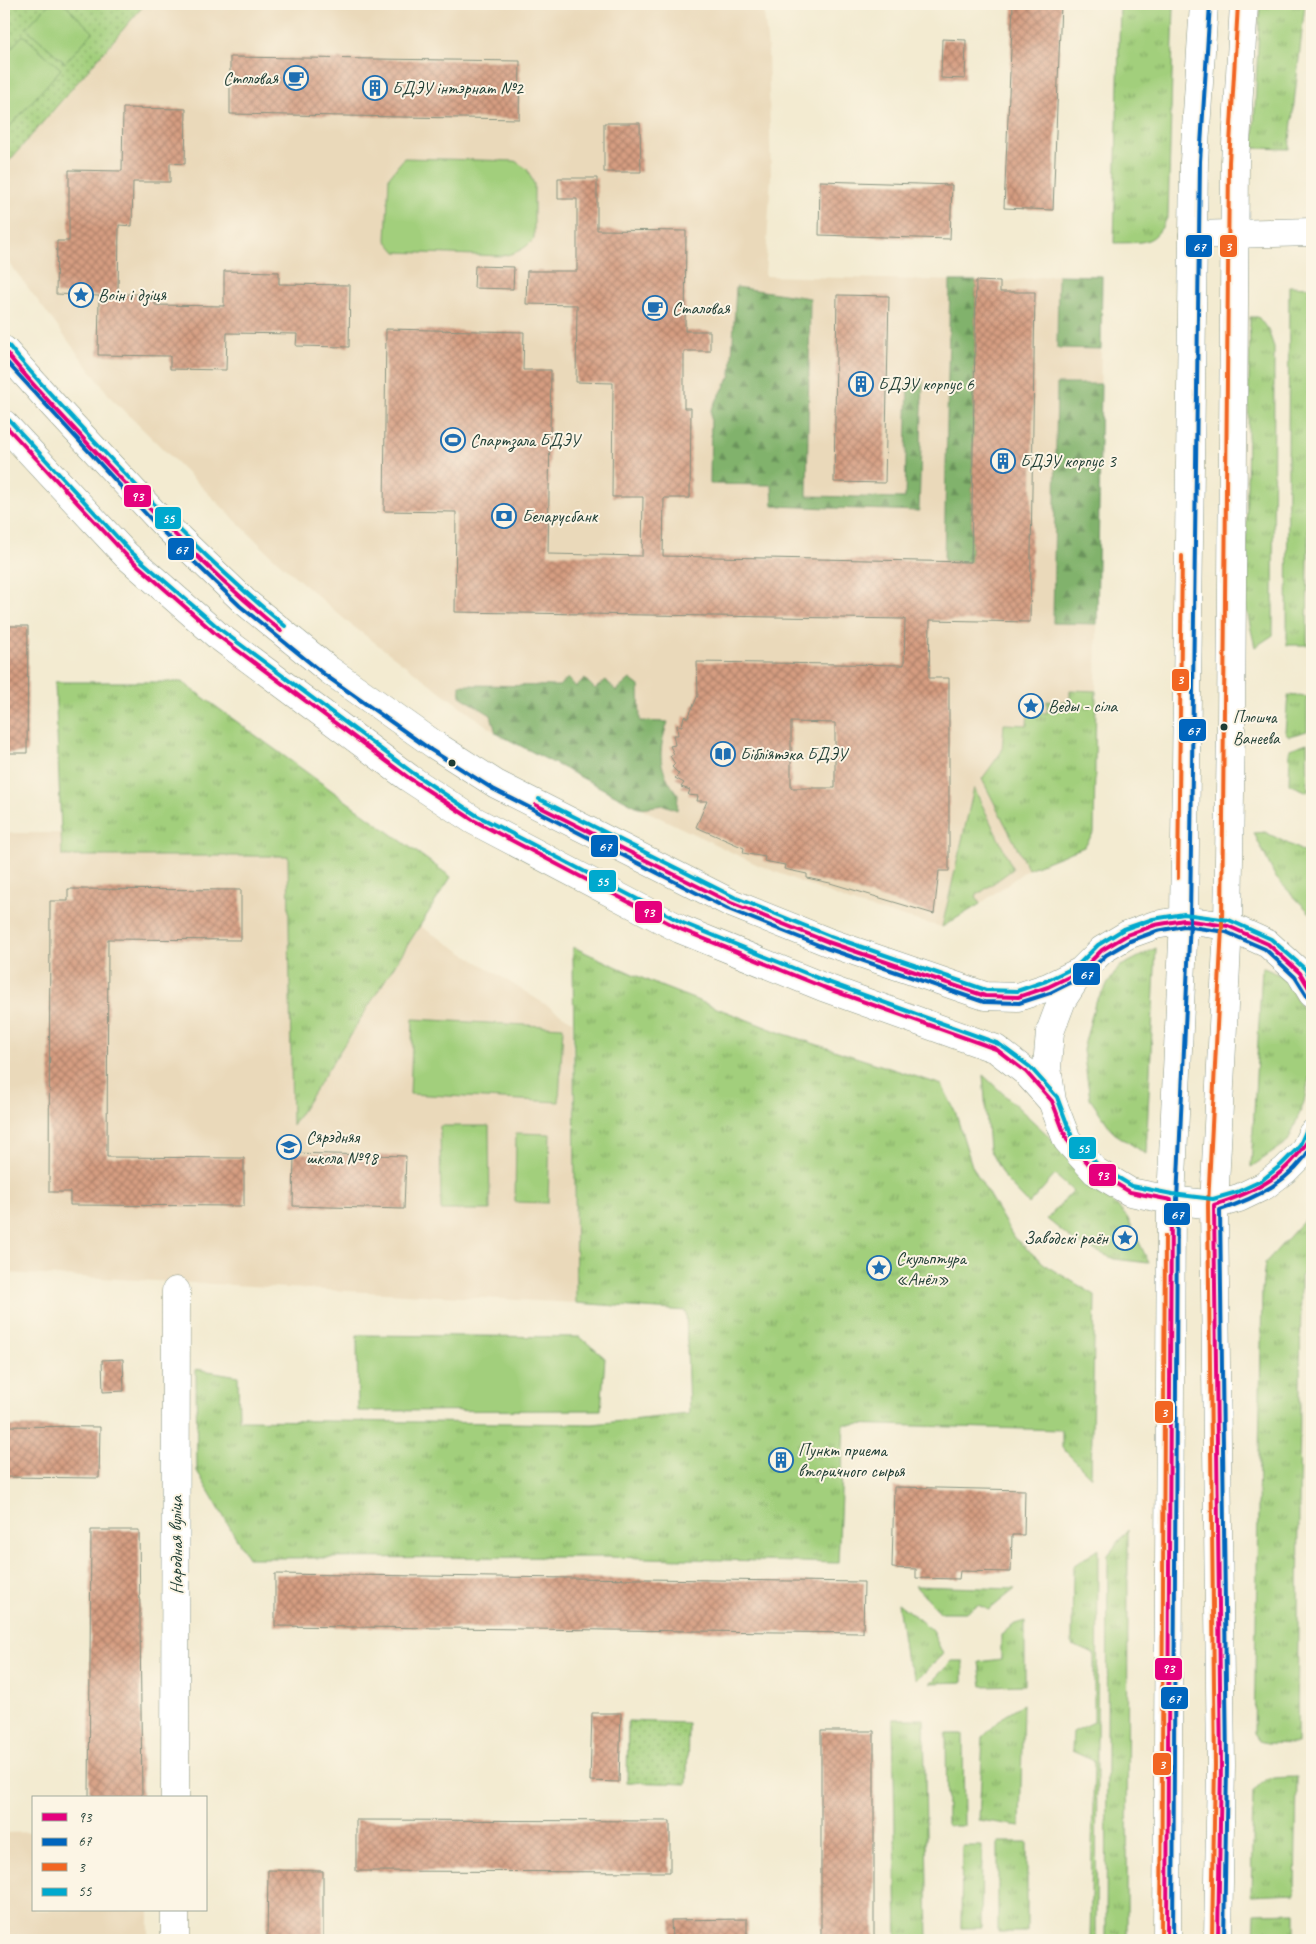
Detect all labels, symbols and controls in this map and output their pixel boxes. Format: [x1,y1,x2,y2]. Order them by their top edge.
cafe icon: Столовая [283,65,309,91]
place label: Столовая [223,67,279,89]
building icon: БДЭУ інтэрнат №2 [362,75,388,101]
place label: БДЭУ інтэрнат №2 [392,77,525,99]
line badge: 67 [1185,234,1213,258]
line badge: 3 [1219,234,1238,258]
text: 67 [1193,238,1207,255]
text: 3 [1225,238,1233,255]
place icon: Воін і дзіця [68,282,94,308]
place label: Воін і дзіця [98,284,168,307]
cafe icon: Сталовая [642,295,668,321]
place label: Сталовая [672,297,731,319]
building icon: БДЭУ корпус 6 [848,371,874,397]
place label: БДЭУ корпус 6 [878,373,975,395]
sports icon: Спартзала БДЭУ [440,427,466,453]
place label: Спартзала БДЭУ [470,429,582,452]
building icon: БДЭУ корпус 3 [990,448,1016,474]
place label: БДЭУ корпус 3 [1020,450,1118,472]
line badge: 93 [123,484,152,508]
text: 93 [131,488,145,505]
bank icon: Беларусбанк [491,503,517,529]
place label: Беларусбанк [522,505,599,527]
line badge: 55 [154,506,182,530]
text: 55 [162,510,176,527]
line badge: 67 [167,537,195,561]
text: 67 [175,541,189,558]
line badge: 3 [1171,668,1190,692]
text: 3 [1177,671,1185,688]
place icon: Веды - сіла [1018,693,1044,719]
place label: Веды - сіла [1048,695,1118,717]
place label: Плошча Ванеева [1233,707,1281,749]
line badge: 67 [1178,718,1207,742]
text: 67 [1187,722,1201,739]
marker: Плошча Ванеева [1219,722,1229,732]
library icon: Бібліятэка БДЭУ [710,741,736,767]
place label: Бібліятэка БДЭУ [740,743,850,765]
unlabelled marker [447,758,457,768]
line badge: 67 [590,834,619,858]
text: 67 [599,838,613,855]
line badge: 55 [588,869,617,893]
text: 55 [596,873,610,890]
line badge: 93 [634,900,663,924]
text: 93 [642,904,656,921]
line badge: 67 [1072,962,1101,986]
text: 67 [1080,966,1094,983]
place label: Сярэдняя школа №98 [306,1126,379,1169]
school or university icon: Сярэдняя школа №98 [276,1134,302,1160]
line badge: 55 [1068,1136,1097,1160]
text: 55 [1077,1140,1091,1157]
line badge: 93 [1088,1163,1117,1187]
text: 93 [1096,1167,1110,1184]
line badge: 67 [1163,1202,1191,1226]
text: 67 [1171,1206,1185,1223]
place icon: Заводскі раён [1112,1225,1138,1251]
place label: Заводскі раён [1024,1227,1110,1249]
place label: Скульптура «Анёл» [896,1247,968,1290]
place icon: Скульптура «Анёл» [866,1255,892,1281]
line badge: 3 [1154,1400,1174,1424]
text: 3 [1161,1404,1169,1421]
place label: Пункт приема вторичного сырья [798,1439,906,1482]
building icon: Пункт приема вторичного сырья [768,1447,794,1473]
street label: Народная вуліца [165,1495,187,1594]
line badge: 93 [1154,1657,1183,1681]
text: 93 [1162,1660,1176,1677]
line badge: 67 [1160,1686,1189,1710]
text: 67 [1168,1690,1182,1707]
line badge: 3 [1152,1752,1172,1776]
text: 3 [1159,1756,1167,1773]
legend [32,1796,208,1912]
text: 93 [78,1808,93,1827]
text: 67 [78,1832,93,1851]
text: 3 [78,1858,86,1877]
text: 55 [78,1882,93,1901]

